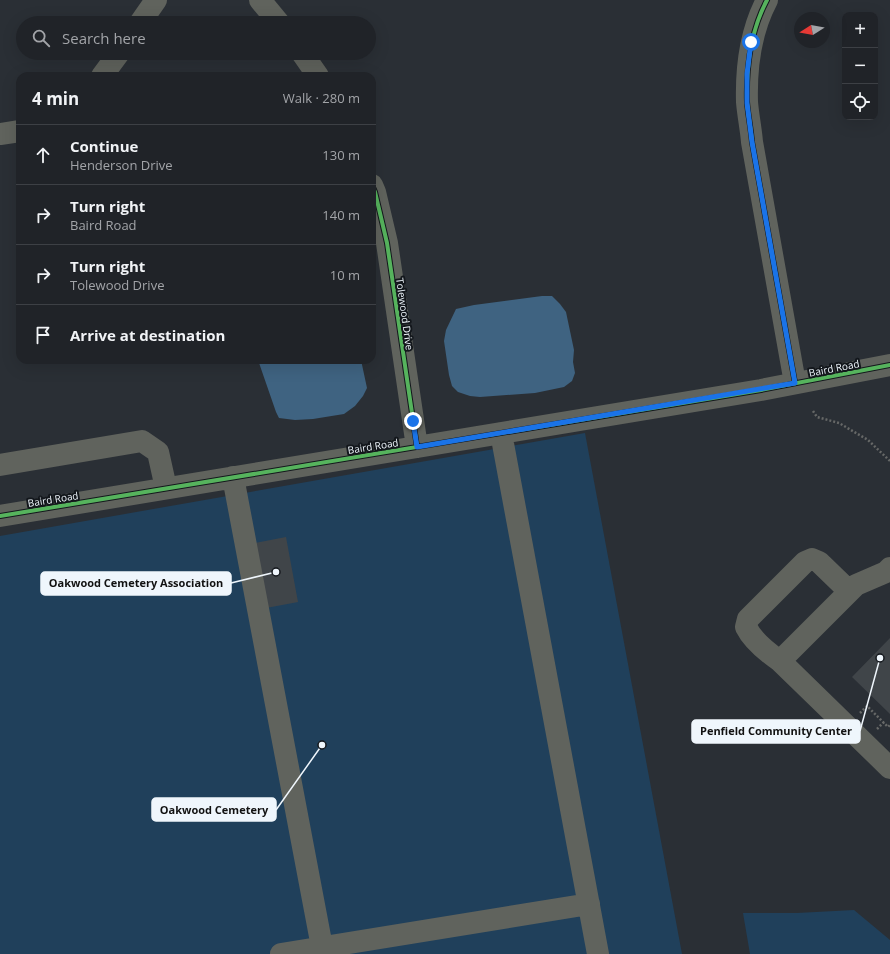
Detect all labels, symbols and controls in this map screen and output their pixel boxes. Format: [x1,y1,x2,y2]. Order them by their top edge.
north arrow [794,12,830,48]
map controls [842,12,878,120]
button: + [842,12,878,48]
search box [16,16,376,60]
icon: search [30,27,52,49]
text: Search here [62,28,146,48]
route start [742,33,760,51]
button: − [842,48,878,84]
button: locate [842,84,878,120]
text: 4 min [32,87,79,110]
text: Walk · 280 m [283,89,360,107]
text: Continue [70,136,138,156]
icon: ahead [32,144,54,166]
text: 130 m [322,146,360,164]
text: Henderson Drive [70,156,173,174]
text: Turn right [70,196,145,216]
icon: right [32,204,54,226]
text: 140 m [322,206,360,224]
text: Baird Road [70,216,137,234]
text: Turn right [70,256,145,276]
icon: right [32,264,54,286]
text: 10 m [330,266,360,284]
text: Tolewood Drive [70,276,164,294]
street label: Tolewood Drive [393,277,417,351]
icon: arrive [32,324,54,346]
text: Arrive at destination [70,325,225,345]
street label: Baird Road [808,356,860,380]
route end [404,412,422,430]
street label: Baird Road [347,435,399,457]
street label: Baird Road [27,488,79,510]
callout: Oakwood Cemetery Association [41,572,231,595]
text: Oakwood Cemetery Association [49,575,223,590]
callout: Penfield Community Center [692,720,860,743]
text: Penfield Community Center [700,723,852,738]
callout: Oakwood Cemetery [152,798,276,821]
text: Oakwood Cemetery [160,802,269,817]

